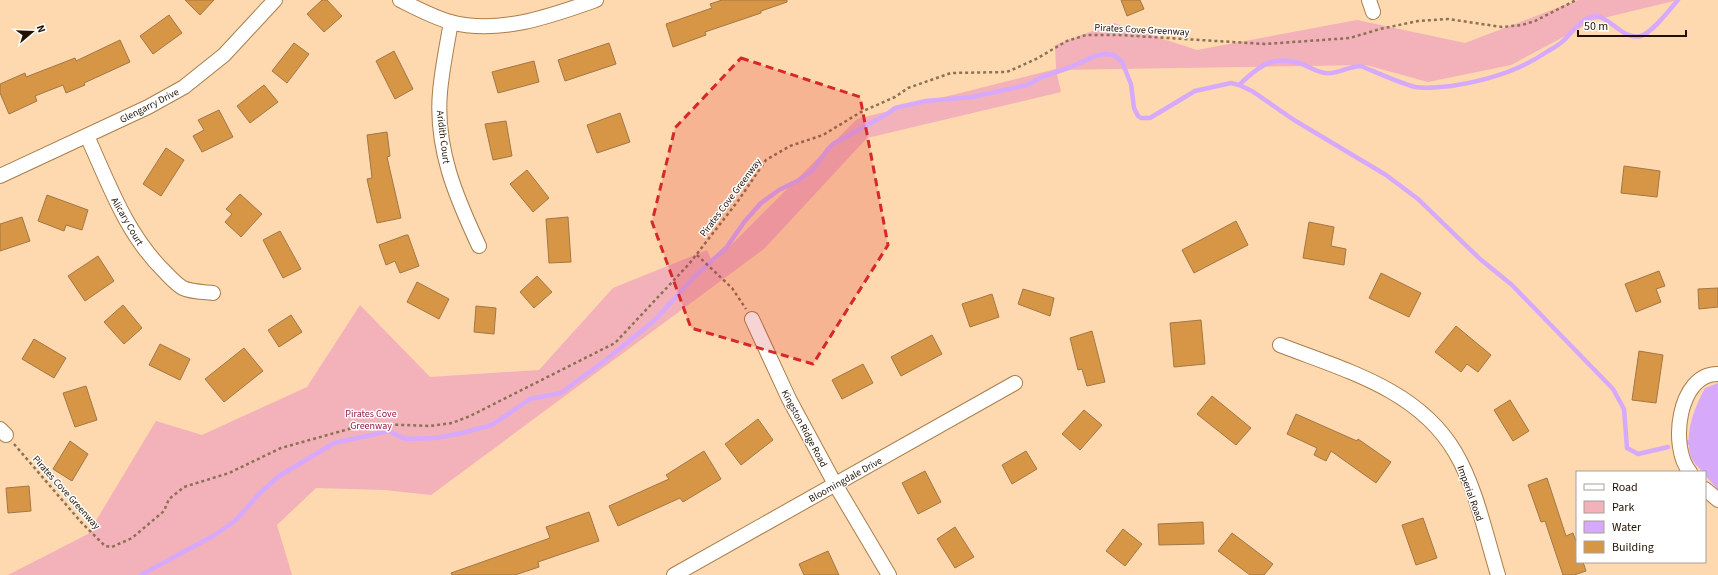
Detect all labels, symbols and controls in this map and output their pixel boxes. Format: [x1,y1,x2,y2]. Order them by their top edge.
north arrow [12,12,52,52]
scale bar [1578,12,1686,38]
text: 50 m [1584,18,1608,35]
street label: Pirates Cove Greenway [1094,21,1190,39]
text: N [33,23,49,35]
street label: Glengarry Drive [117,85,181,127]
street label: Aridith Court [433,110,453,165]
street label: Pirates Cove Greenway [697,155,765,240]
street label: Alicary Court [108,195,147,249]
street label: Kingston Ridge Road [778,387,830,470]
park label: Pirates Cove Greenway [345,407,397,433]
street label: Pirates Cove Greenway [29,453,103,533]
street label: Bloomingdale Drive [806,454,885,506]
street label: Imperial Road [1453,463,1487,523]
legend [1576,471,1706,563]
text: Road [1612,479,1638,496]
text: Park [1612,499,1634,516]
text: Water [1612,519,1642,536]
text: Building [1612,539,1654,556]

